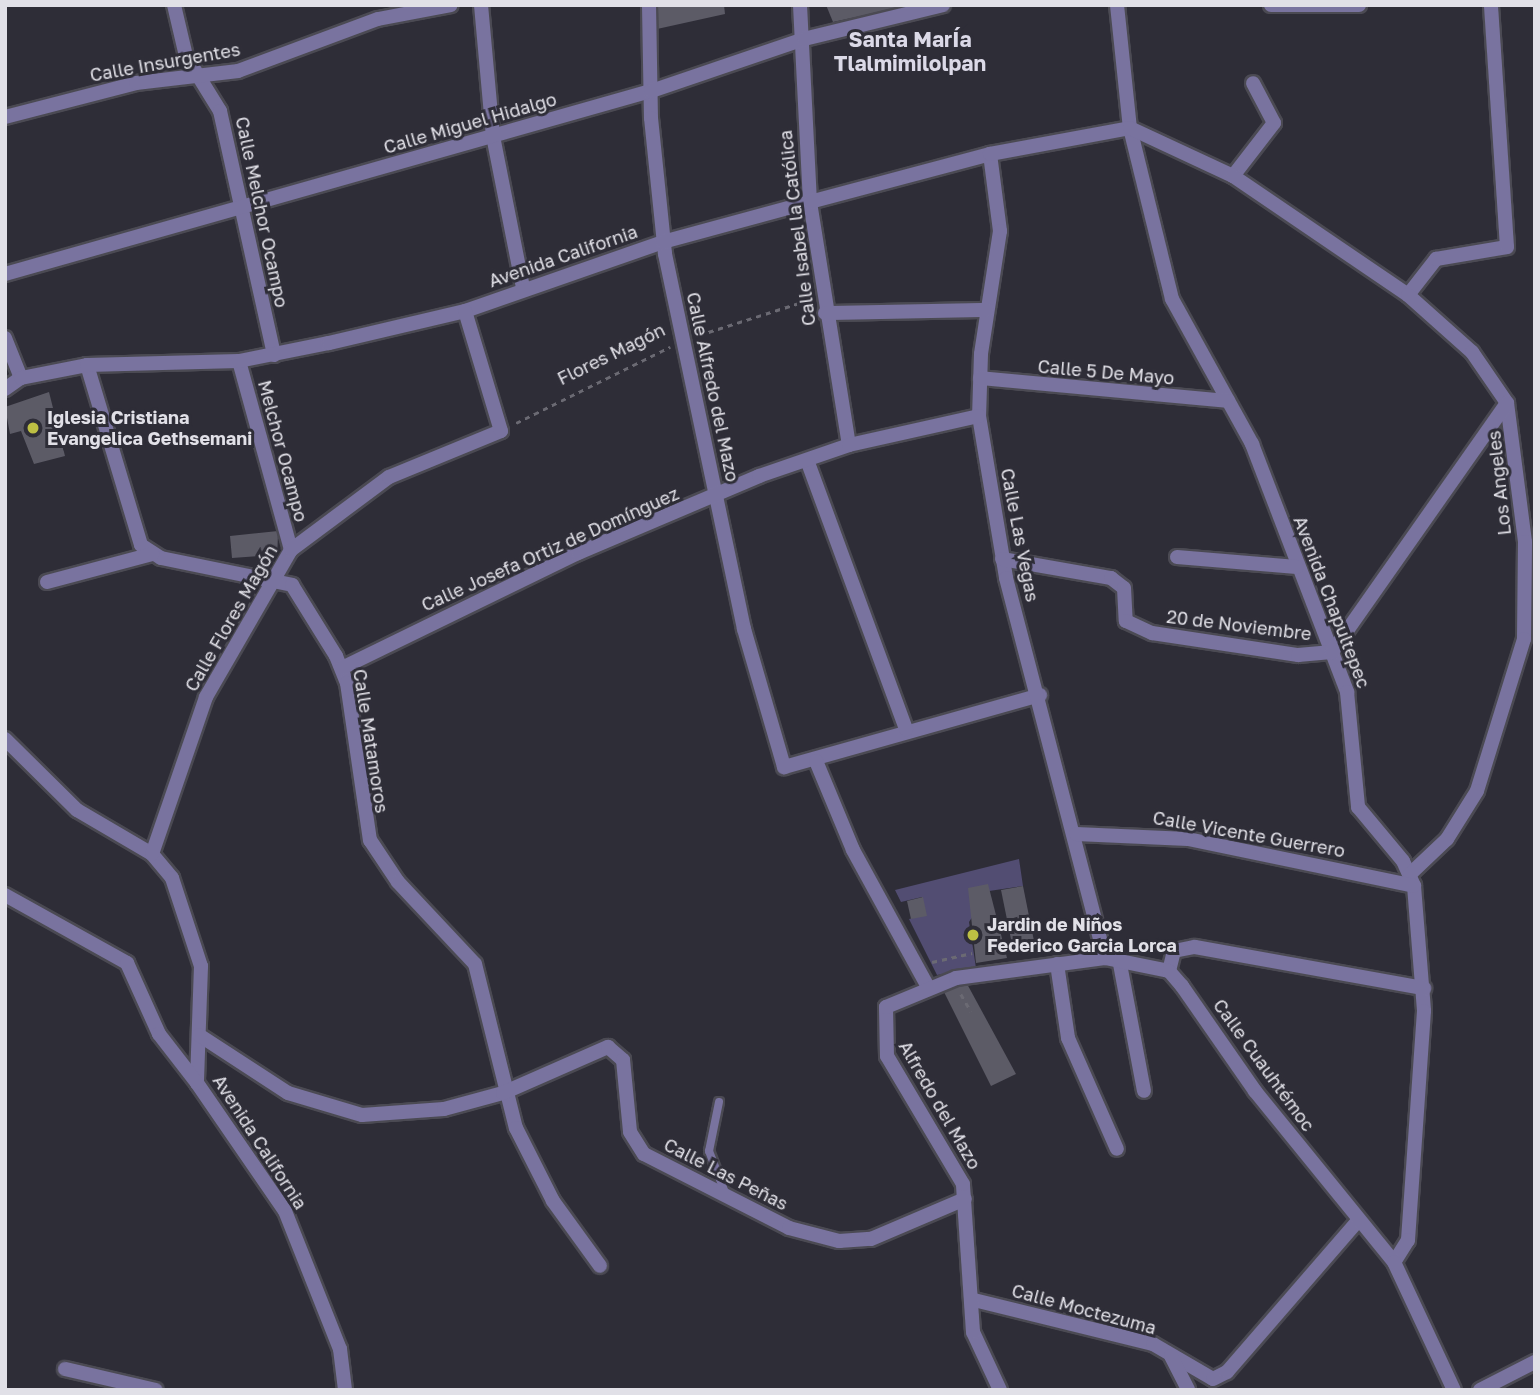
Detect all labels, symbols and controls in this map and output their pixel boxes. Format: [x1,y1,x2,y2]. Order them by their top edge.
district label: Santa MarÍa Tlalmimilolpan [834,26,986,76]
street label: Calle Insurgentes [88,38,242,86]
street label: Calle Miguel Hidalgo [381,88,559,158]
street label: Calle Melchor Ocampo [231,115,293,309]
street label: Calle Isabel la Católica [774,129,820,327]
street label: Avenida California [486,220,640,292]
street label: Calle Alfredo del Mazo [682,290,744,484]
street label: Flores Magón [554,319,668,389]
street label: Calle 5 De Mayo [1037,355,1175,389]
street label: Melchor Ocampo [254,378,312,524]
place label: Iglesia Cristiana Evangelica Gethsemani [47,407,252,450]
marker: Iglesia Cristiana Evangelica Gethsemani [25,420,41,436]
street label: Los Angeles [1483,430,1515,536]
street label: Calle Las Vegas [996,466,1044,604]
street label: Calle Josefa Ortiz de Domínguez [418,482,682,616]
street label: Avenida Chapultepec [1289,513,1375,691]
street label: Calle Flores Magón [180,541,282,695]
street label: 20 de Noviembre [1165,605,1313,645]
street label: Calle Matamoros [349,667,393,815]
street label: Calle Vicente Guerrero [1151,806,1347,862]
place label: Jardin de Niños Federico Garcia Lorca [987,914,1177,956]
marker: Jardin de Niños Federico Garcia Lorca [965,927,981,943]
street label: Calle Cuauhtémoc [1209,995,1319,1135]
street label: Alfredo del Mazo [894,1037,986,1173]
street label: Avenida California [208,1071,312,1213]
street label: Calle Las Peñas [660,1133,792,1215]
street label: Calle Moctezuma [1009,1279,1159,1339]

